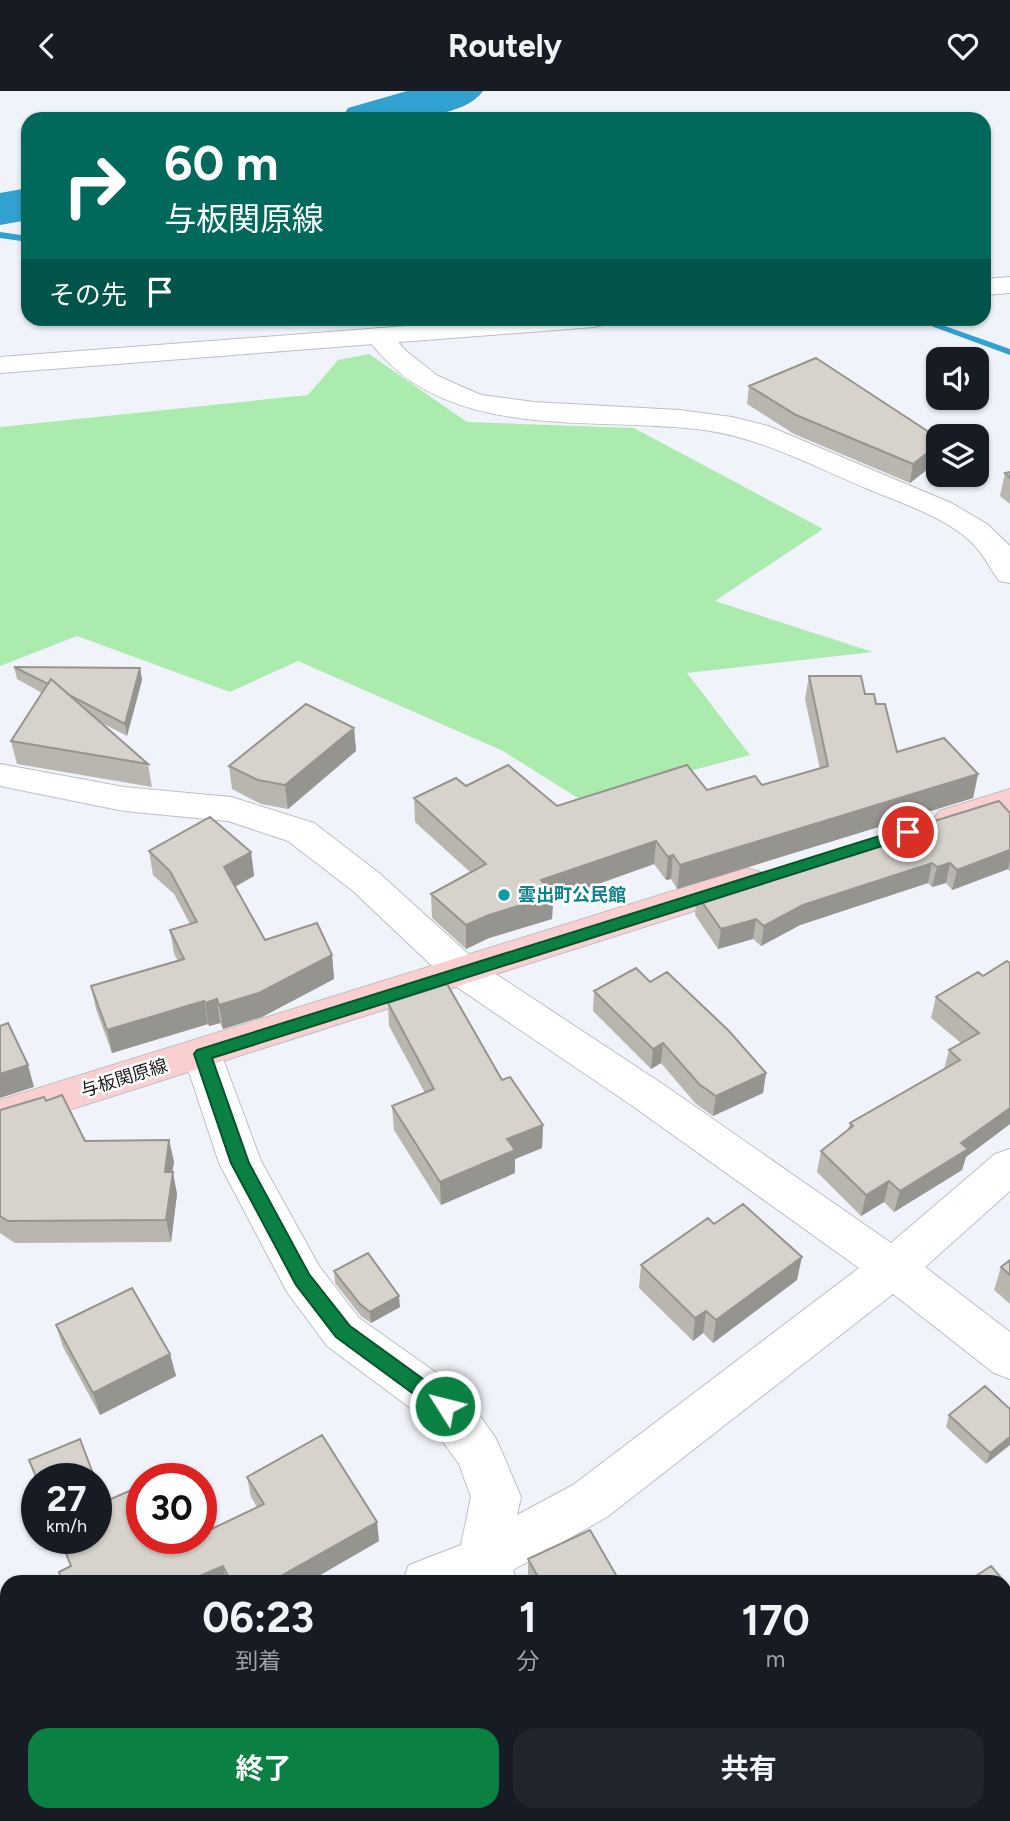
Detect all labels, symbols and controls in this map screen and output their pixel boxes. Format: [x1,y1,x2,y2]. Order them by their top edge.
icon: back [28,27,66,65]
text: Routely [448,27,562,65]
icon: heart [944,27,982,65]
text: 60 m [164,133,279,192]
icon: right [49,140,140,231]
text: 与板関原線 [164,200,324,238]
icon: arrive [141,273,179,311]
text: その先 [49,279,127,311]
map controls [926,347,989,487]
button: sound [926,347,989,410]
button: layers [926,424,989,487]
pin [878,802,938,862]
icon: arrive [889,813,927,851]
place label: 雲出町公民館 [518,884,626,906]
marker: 雲出町公民館 [496,887,512,903]
street label: 与板関原線 [78,1054,170,1102]
position arrow [408,1369,482,1443]
speed limit sign: 30 [126,1463,217,1554]
text: 27 [47,1478,86,1520]
text: km/h [46,1515,87,1537]
text: 06:23 [202,1592,314,1643]
text: 1 [519,1592,537,1643]
text: 170 [742,1595,810,1646]
text: m [766,1645,785,1673]
text: 到着 [235,1647,281,1675]
text: 分 [516,1647,539,1675]
button: 終了 [28,1728,499,1808]
button: 共有 [513,1728,984,1808]

